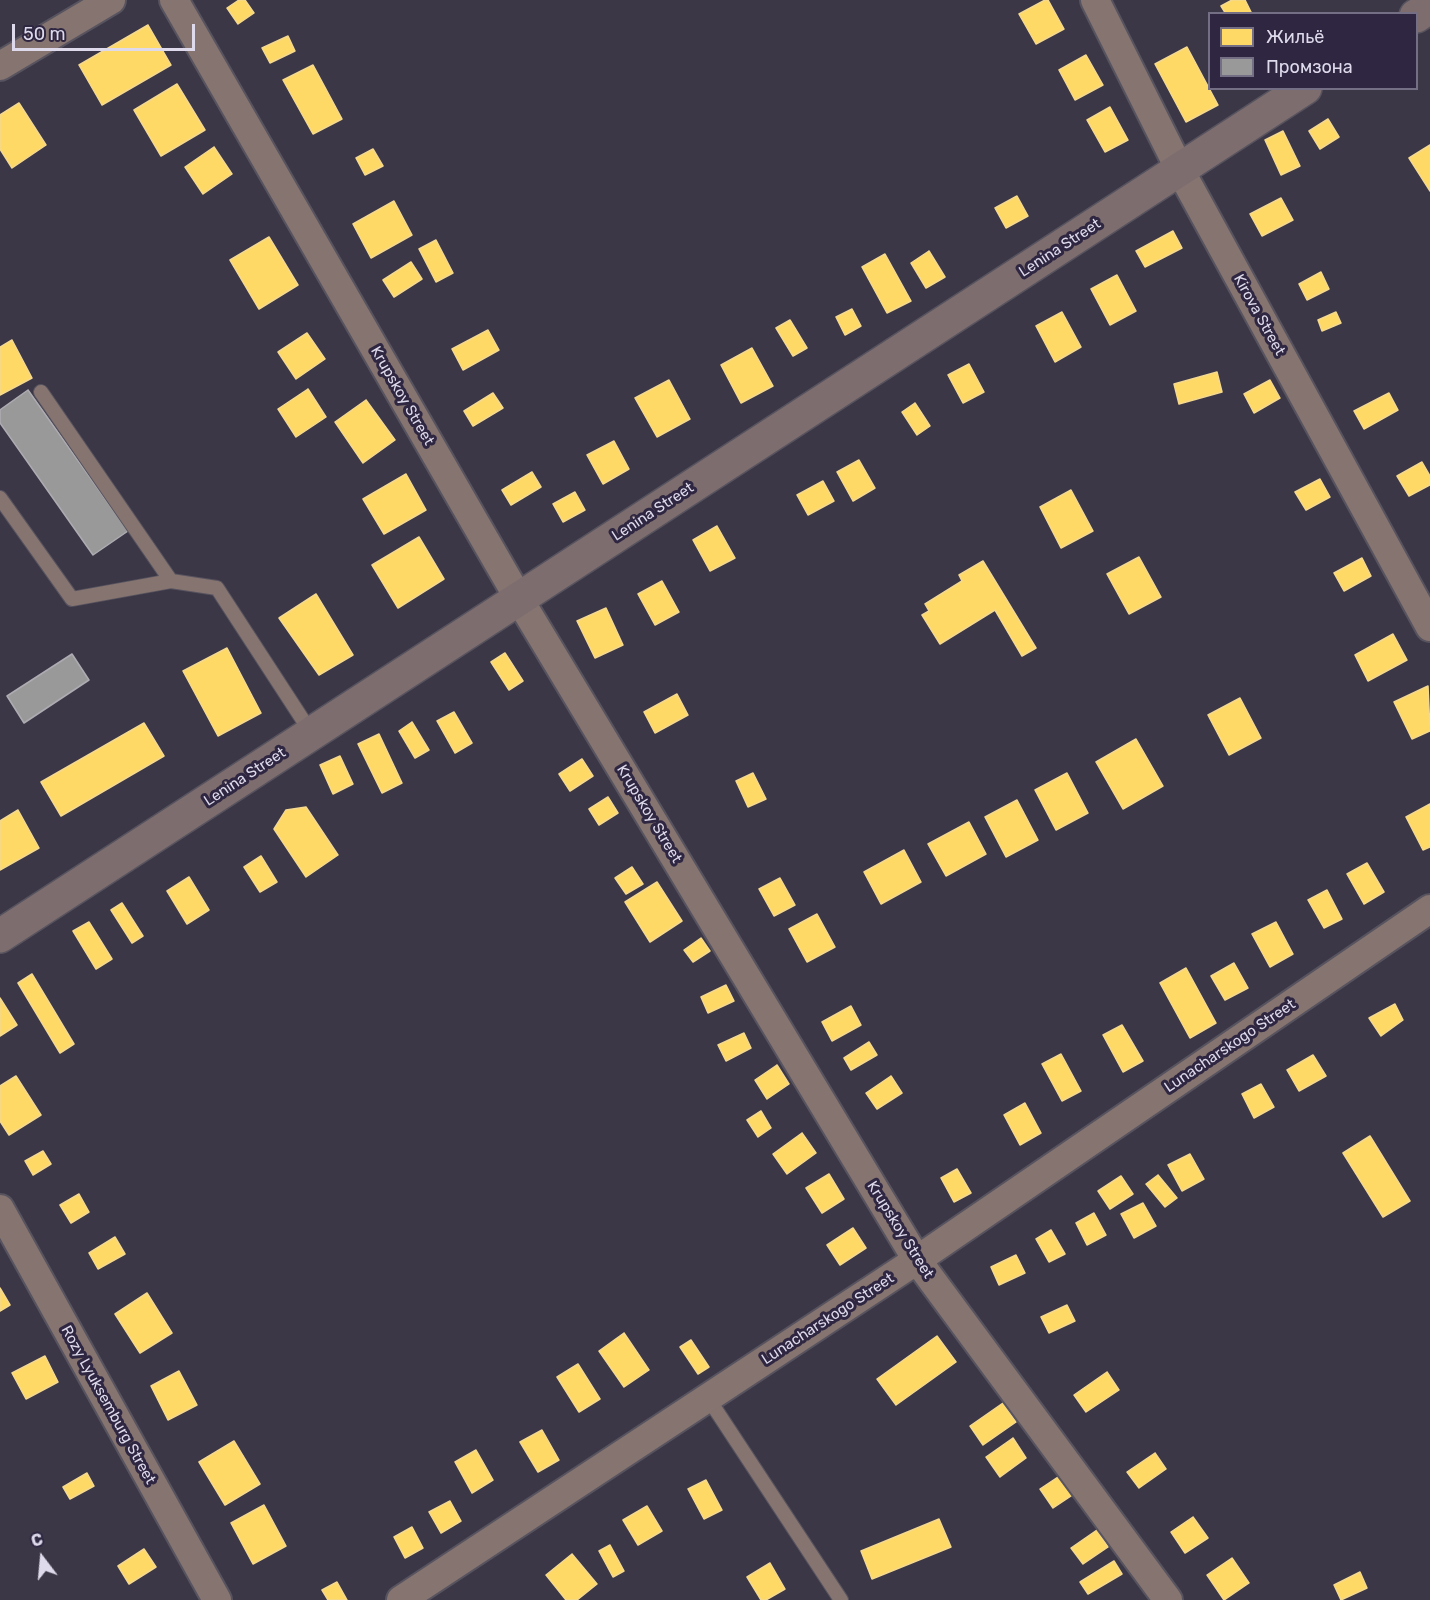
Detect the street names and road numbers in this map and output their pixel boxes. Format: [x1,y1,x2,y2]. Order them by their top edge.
street label: Lenina Street [1016,215,1104,281]
street label: Kirova Street [1229,271,1289,359]
street label: Krupskoy Street [366,343,438,449]
street label: Lenina Street [609,479,697,545]
street label: Lenina Street [201,744,289,810]
street label: Krupskoy Street [613,762,685,866]
street label: Lunacharskogo Street [1161,995,1299,1097]
street label: Krupskoy Street [863,1178,937,1282]
street label: Lunacharskogo Street [758,1269,898,1369]
street label: Rozy Lyuksemburg Street [57,1323,159,1487]

